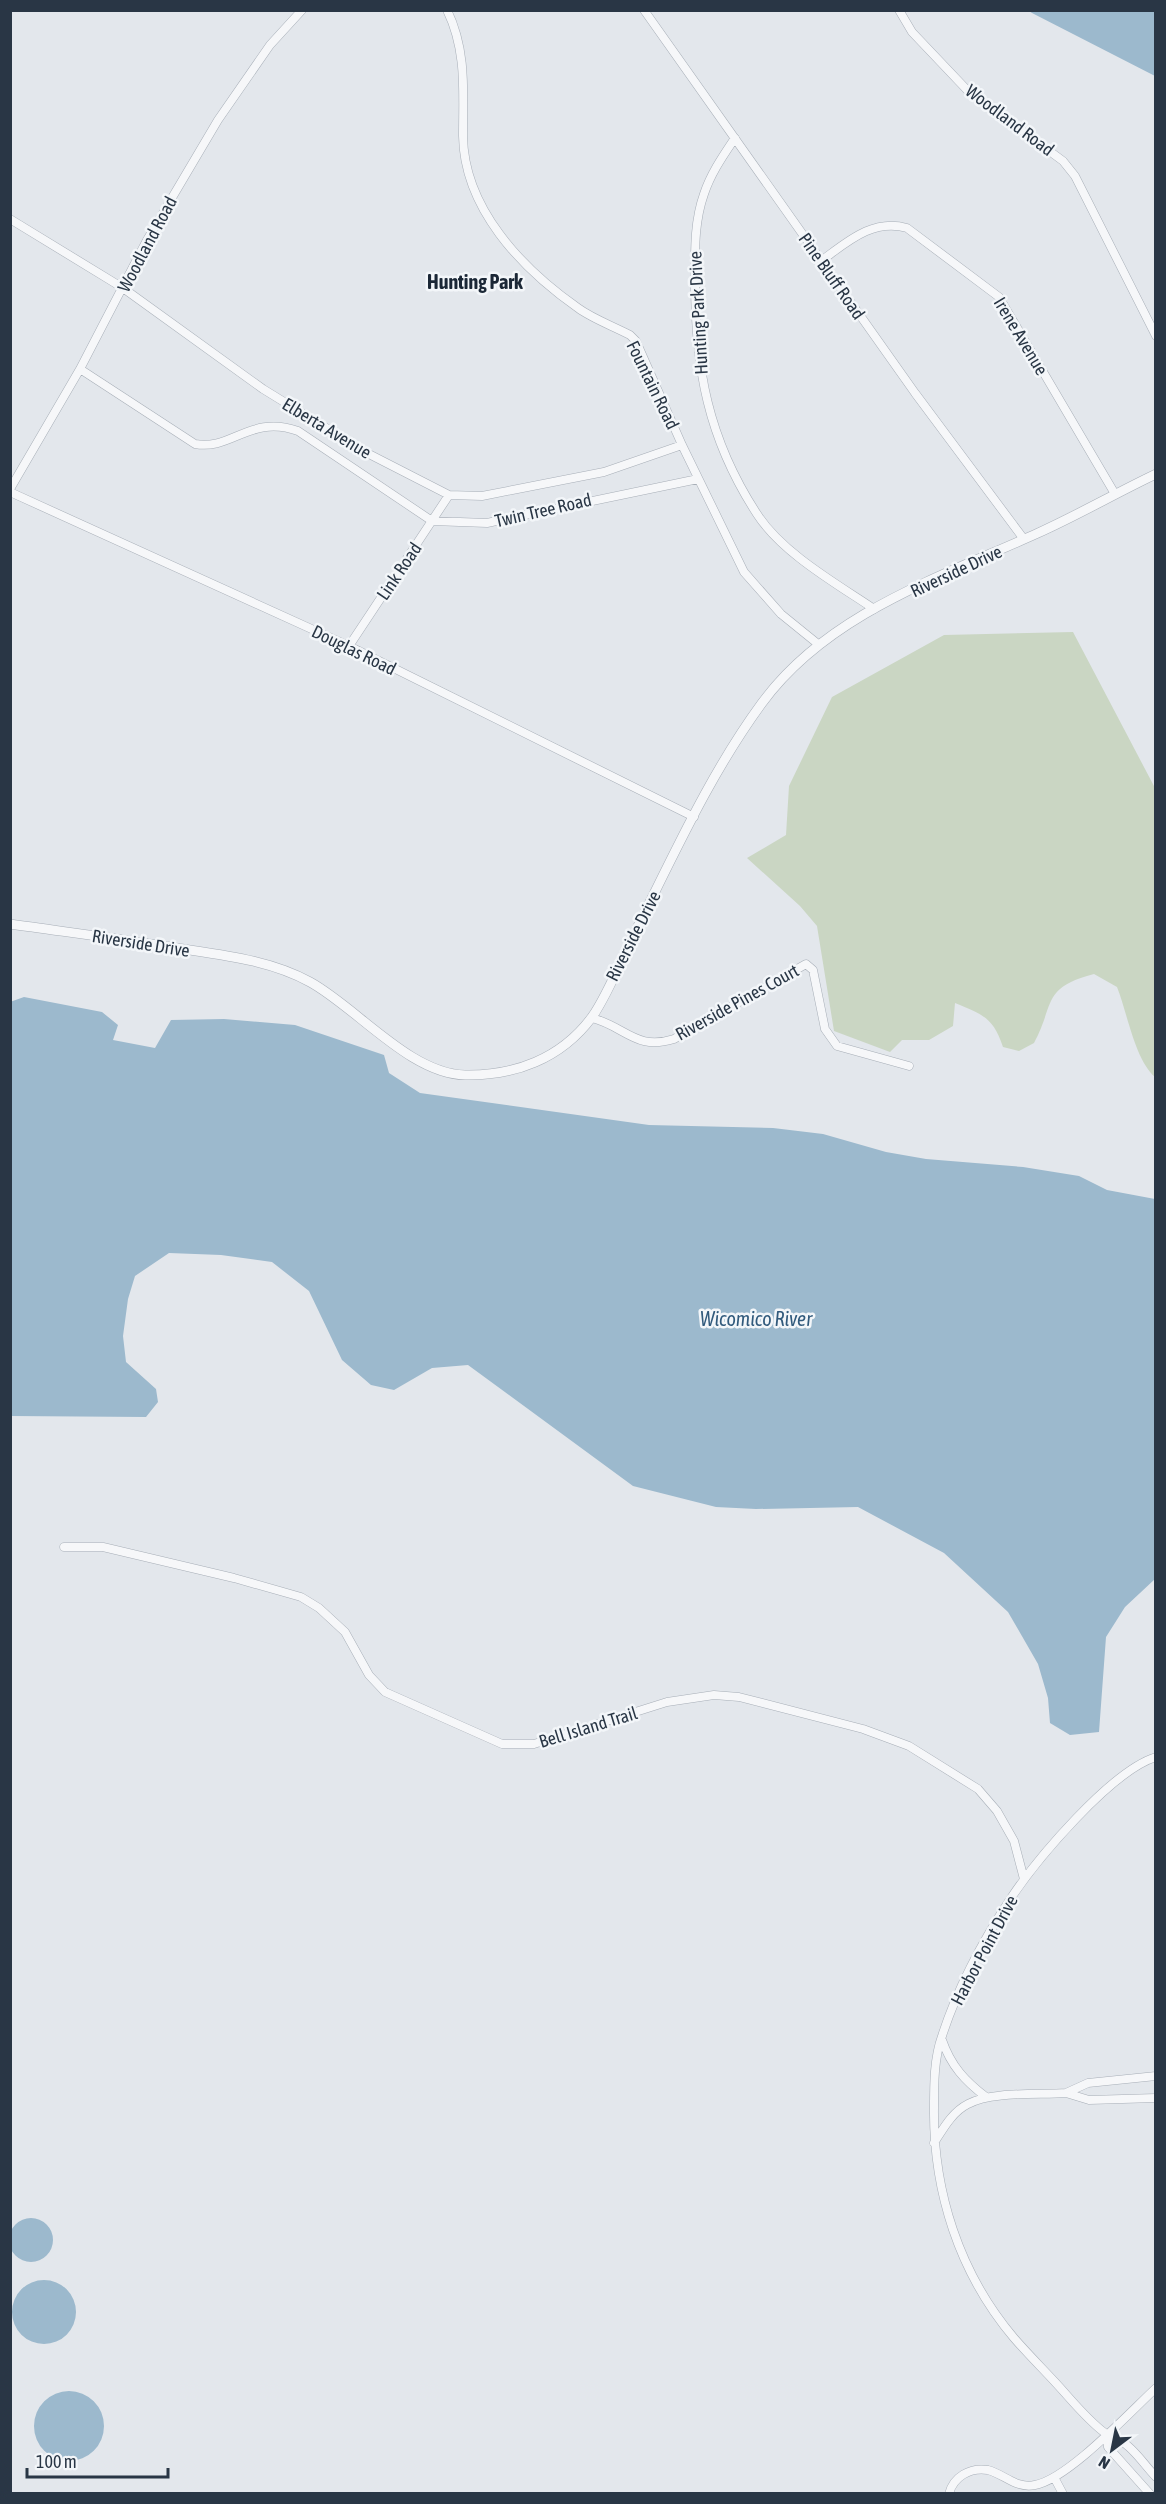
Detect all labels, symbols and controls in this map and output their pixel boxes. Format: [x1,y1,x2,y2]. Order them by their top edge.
street label: Woodland Road [962,80,1058,160]
street label: Woodland Road [113,193,181,295]
street label: Pine Bluff Road [795,229,869,323]
street label: Hunting Park Drive [684,251,712,375]
district label: Hunting Park [427,270,523,293]
street label: Irene Avenue [990,293,1052,379]
street label: Fountain Road [623,337,683,433]
street label: Elberta Avenue [279,393,375,463]
street label: Twin Tree Road [493,489,593,531]
street label: Link Road [372,538,426,604]
street label: Riverside Drive [907,541,1005,601]
street label: Douglas Road [308,621,400,679]
street label: Riverside Drive [601,887,665,985]
street label: Riverside Drive [91,925,191,961]
street label: Riverside Pines Court [672,960,802,1044]
water label: Wicomico River [700,1307,813,1330]
street label: Bell Island Trail [536,1702,640,1752]
street label: Harbor Point Drive [946,1891,1022,2009]
north arrow [1082,2420,1142,2480]
scale bar [27,2441,168,2479]
text: 100 m [36,2451,77,2472]
text: N [1095,2453,1113,2473]

